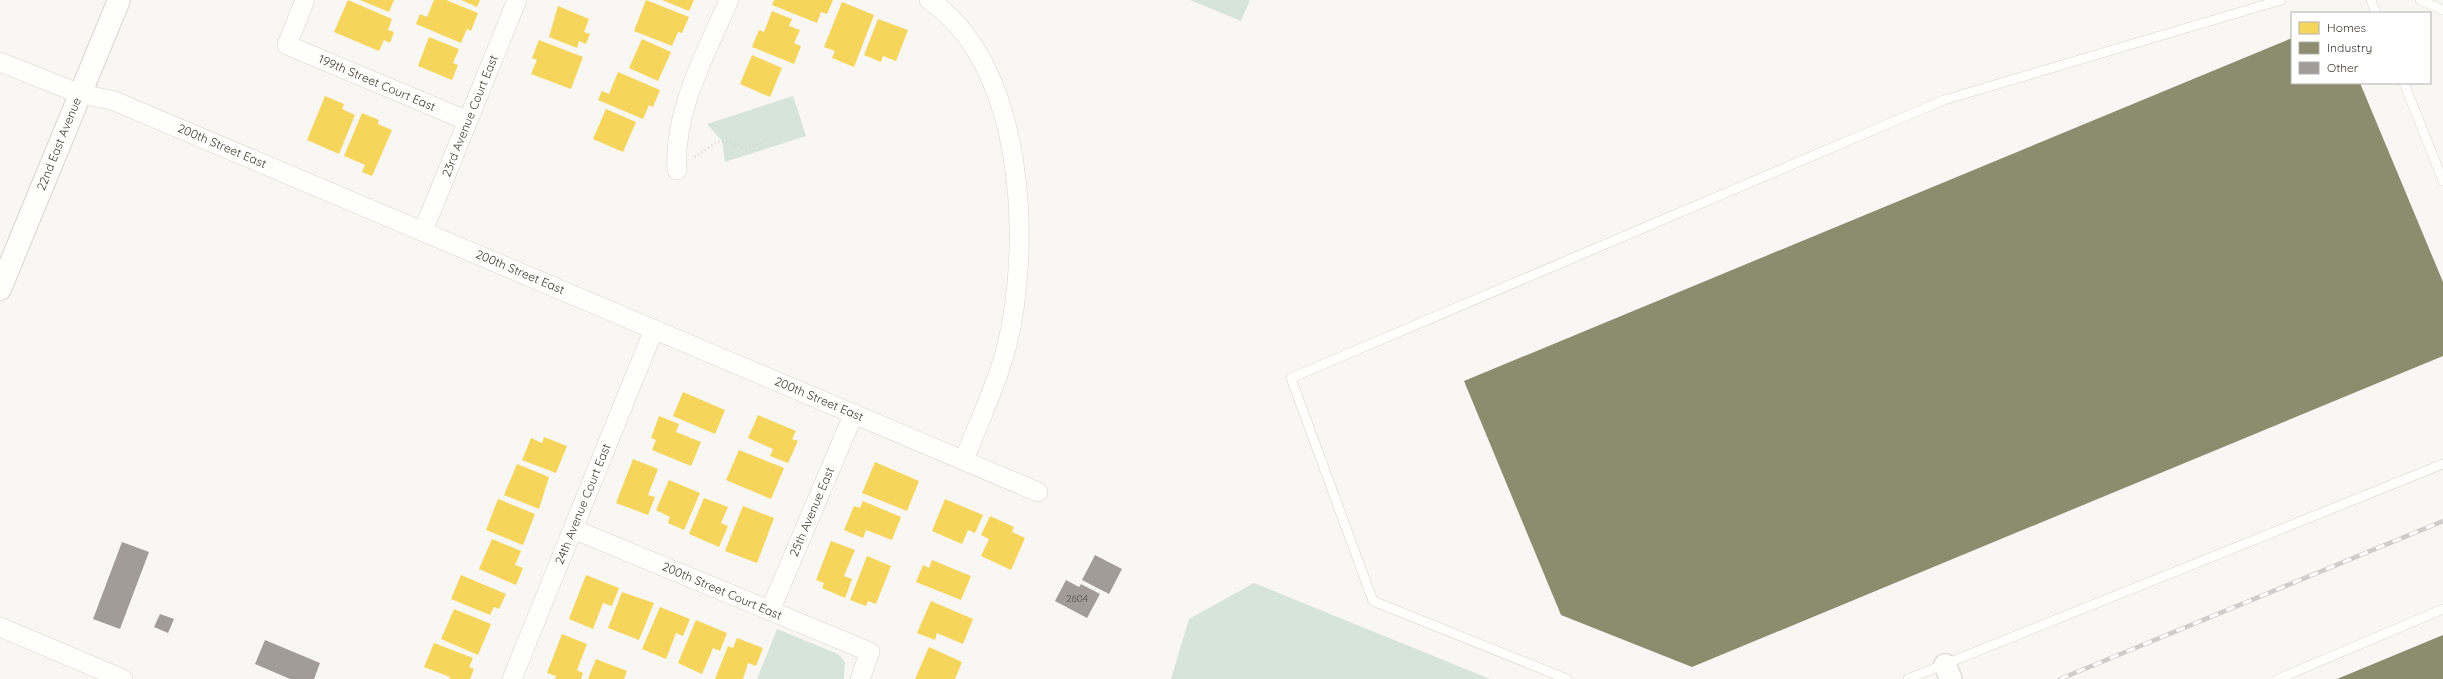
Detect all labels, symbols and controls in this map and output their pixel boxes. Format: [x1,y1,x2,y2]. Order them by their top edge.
legend [2291,12,2431,84]
text: Homes [2327,20,2367,35]
text: Industry [2327,40,2372,55]
street label: 199th Street Court East [316,51,438,114]
street label: 23rd Avenue Court East [438,53,501,179]
text: Other [2327,60,2359,75]
street label: 22nd East Avenue [33,95,84,192]
street label: 200th Street East [176,120,269,171]
street label: 200th Street East [474,246,567,297]
street label: 200th Street East [773,373,866,424]
street label: 24th Avenue Court East [551,441,614,566]
street label: 25th Avenue East [786,465,837,559]
street label: 200th Street Court East [660,558,784,623]
house number: 2604 [1066,592,1088,605]

